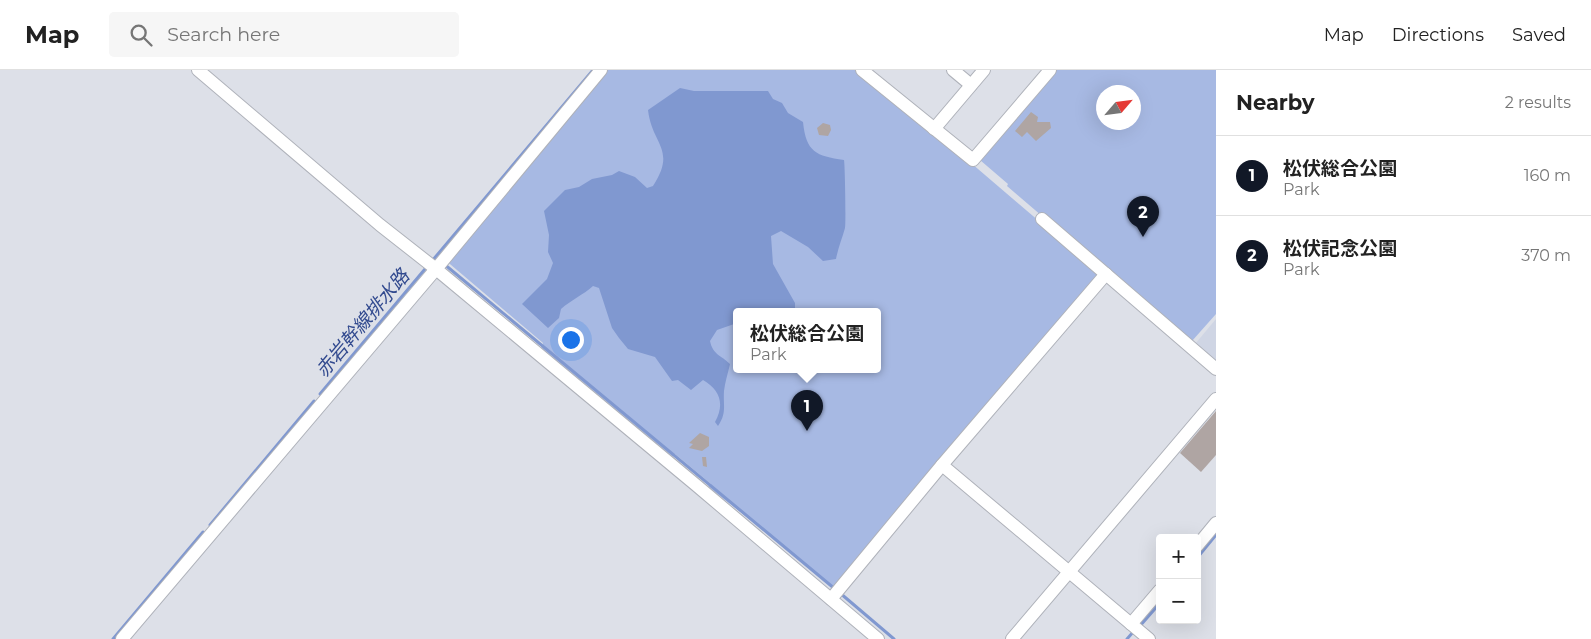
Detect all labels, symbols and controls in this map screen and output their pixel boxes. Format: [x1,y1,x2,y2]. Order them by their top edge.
search box [109,12,459,57]
text: Map [25,20,79,49]
icon: search [127,21,155,49]
text: Search here [167,23,280,46]
text: Map [1324,24,1364,46]
text: Directions [1392,24,1484,46]
text: Saved [1512,24,1566,46]
north arrow [1096,85,1141,130]
text: Nearby [1236,90,1315,115]
text: 2 results [1505,93,1571,112]
text: 松伏総合公園 [1283,157,1397,180]
text: 1 [1249,166,1255,185]
text: 160 m [1524,166,1571,185]
text: Park [1283,180,1320,199]
pin: 2 [1127,196,1159,237]
text: 松伏記念公園 [1283,237,1397,260]
text: 2 [1247,246,1257,265]
text: 370 m [1521,246,1571,265]
text: Park [1283,260,1320,279]
water label: 赤岩幹線排水路 [311,263,415,382]
popup [733,308,881,373]
text: 松伏総合公園 [750,322,864,345]
your location [558,327,584,353]
text: Park [750,345,787,364]
pin: 1 [791,390,823,431]
map controls [1156,534,1201,624]
button: + [1156,534,1201,579]
button: − [1156,579,1201,624]

